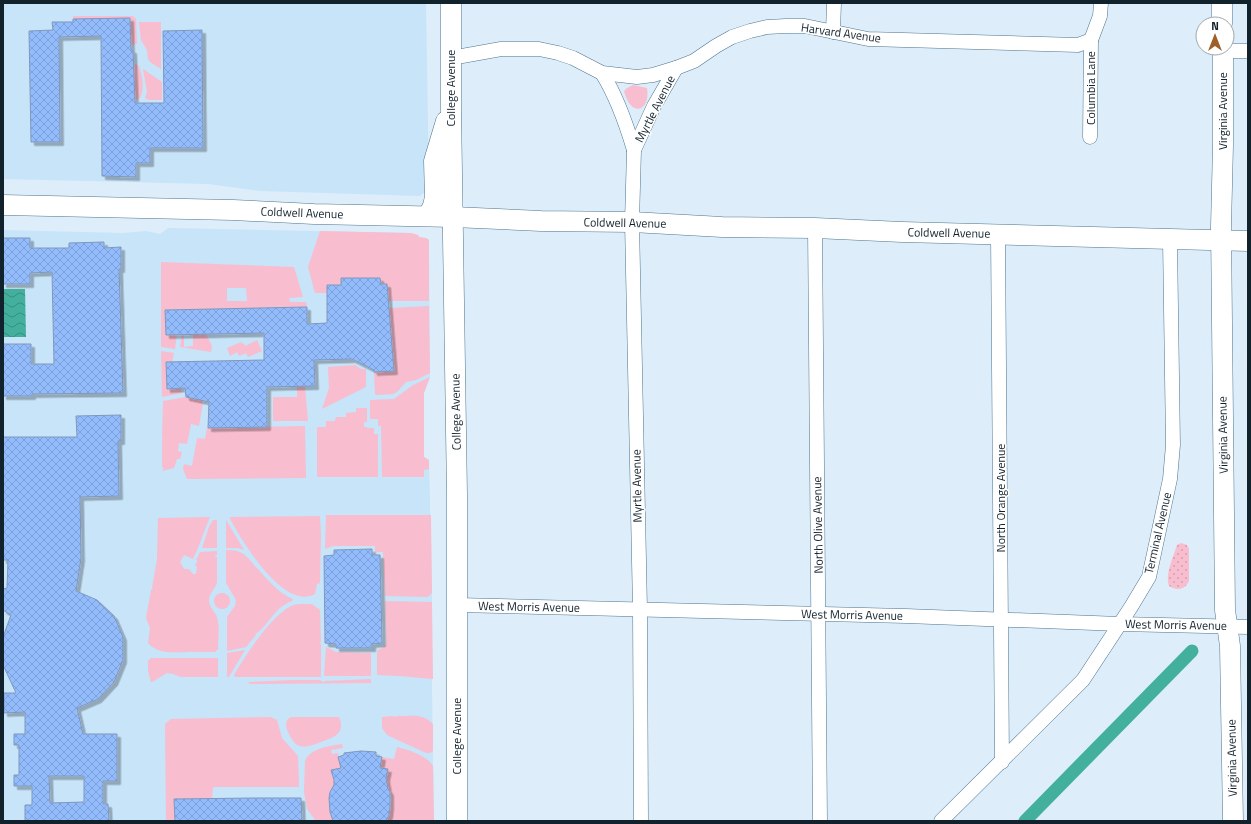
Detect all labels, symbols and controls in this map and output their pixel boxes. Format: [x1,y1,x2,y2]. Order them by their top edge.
north arrow [1195,16,1235,56]
street label: Harvard Avenue [800,17,882,48]
text: N [1211,18,1219,34]
street label: College Avenue [441,50,460,126]
street label: Columbia Lane [1081,51,1100,125]
street label: Myrtle Avenue [629,72,680,146]
street label: Virginia Avenue [1213,72,1232,150]
street label: Coldwell Avenue [260,202,344,223]
street label: Coldwell Avenue [583,212,667,233]
street label: Coldwell Avenue [907,222,991,243]
street label: College Avenue [445,373,466,451]
street label: Virginia Avenue [1212,396,1233,474]
street label: North Orange Avenue [991,444,1010,552]
street label: Myrtle Avenue [626,449,647,523]
street label: North Olive Avenue [807,476,828,574]
street label: Terminal Avenue [1139,490,1176,576]
street label: West Morris Avenue [478,596,580,617]
street label: West Morris Avenue [801,604,903,625]
street label: West Morris Avenue [1125,614,1227,635]
street label: College Avenue [447,698,466,774]
street label: Virginia Avenue [1221,719,1242,797]

